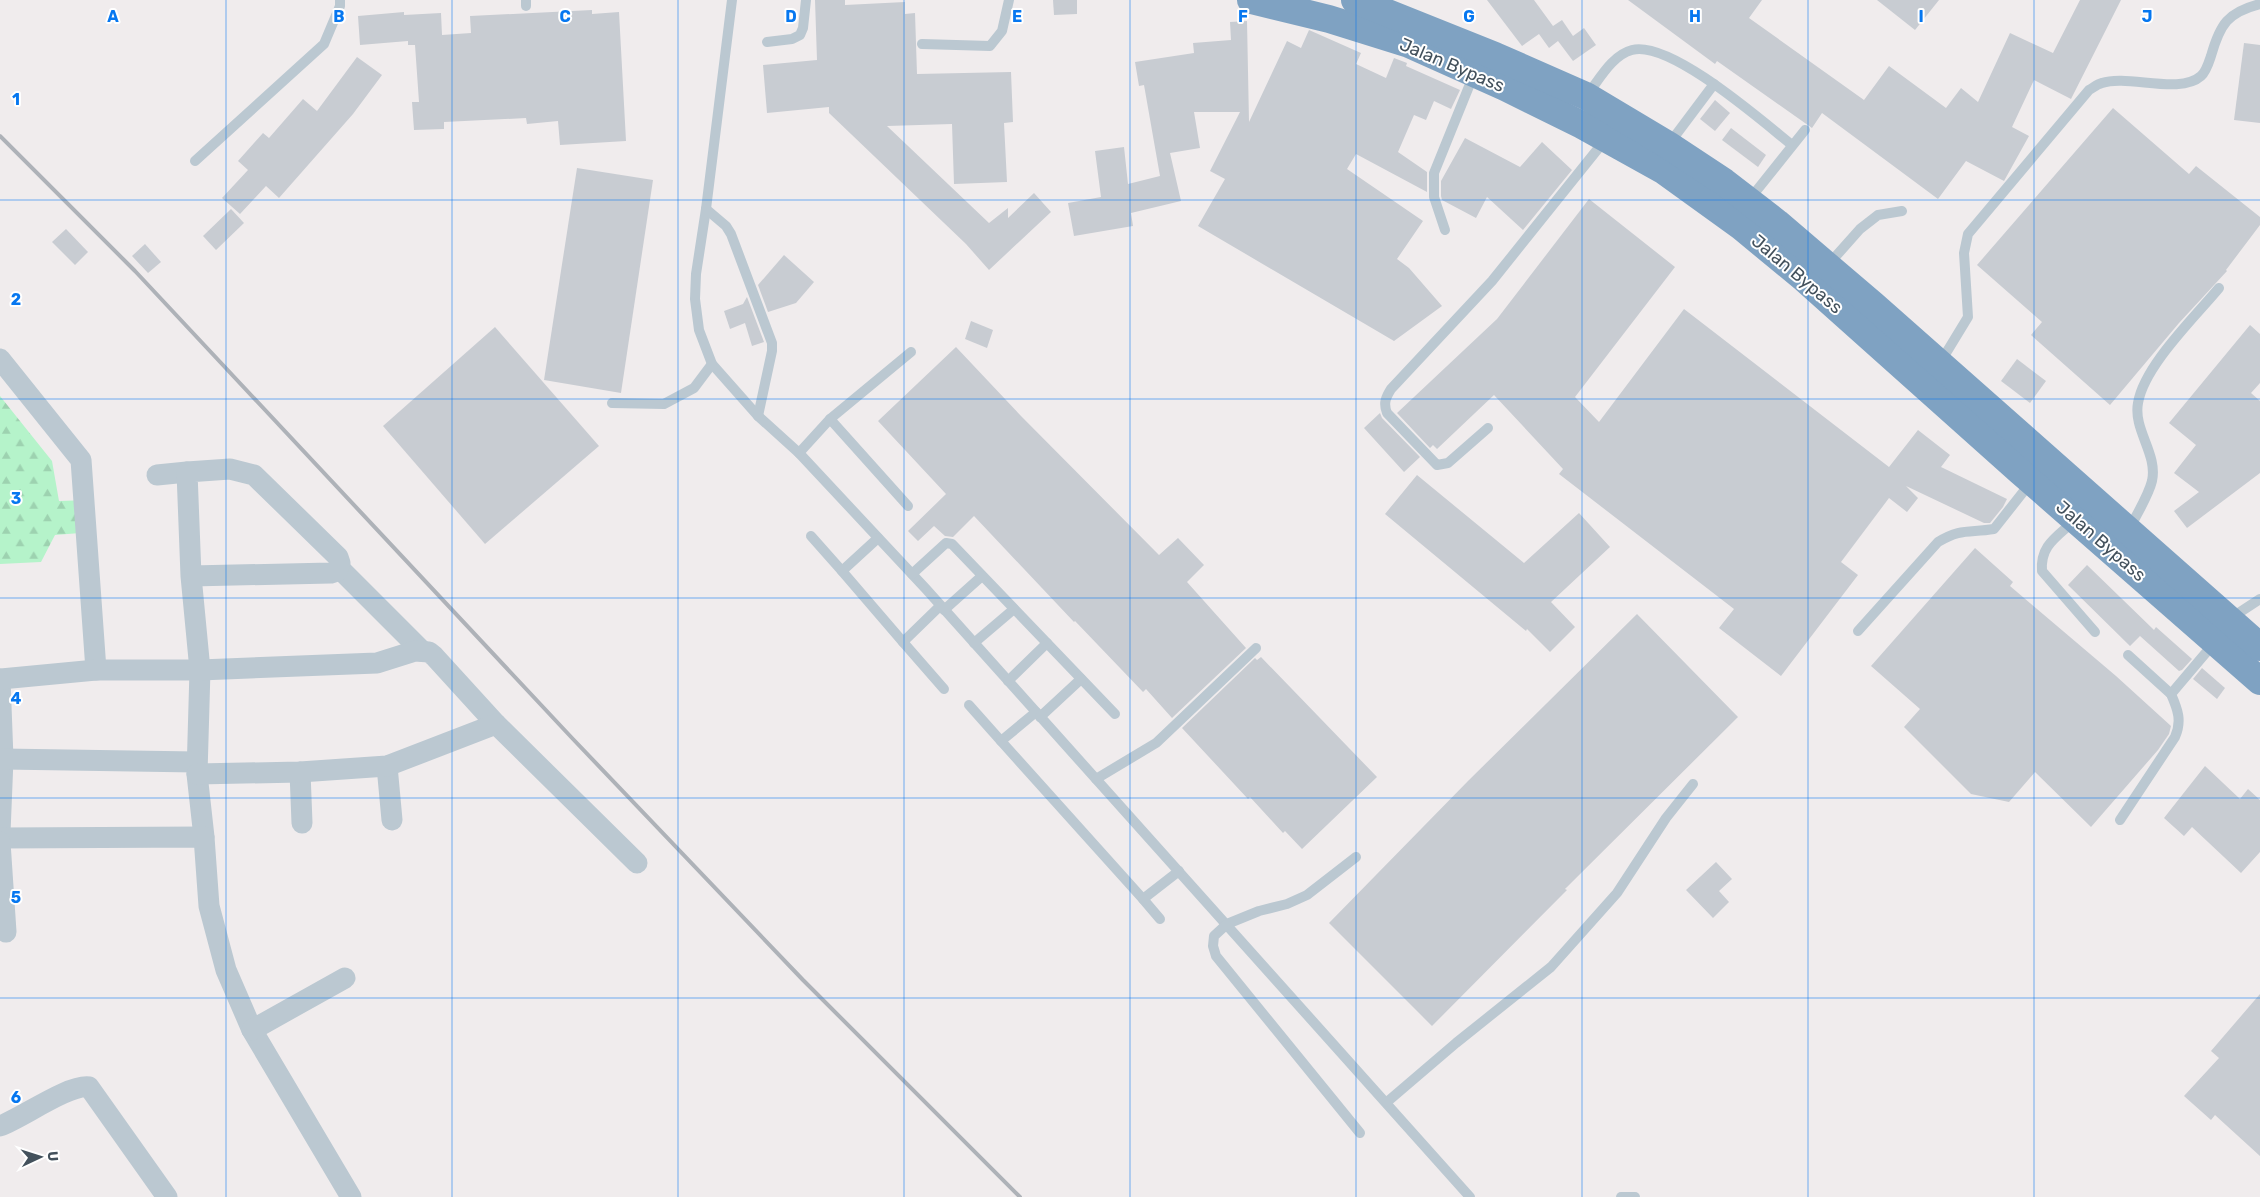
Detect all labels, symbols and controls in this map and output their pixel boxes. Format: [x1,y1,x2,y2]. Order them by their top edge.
text: A [107,7,119,26]
text: B [333,7,345,26]
text: C [559,7,571,26]
text: D [785,7,797,26]
text: E [1012,7,1022,26]
text: F [1238,7,1248,26]
text: G [1463,7,1475,26]
text: H [1689,7,1701,26]
text: I [1918,7,1924,26]
text: J [2142,7,2152,26]
street label: Jalan Bypass [1396,33,1508,97]
text: 1 [12,90,20,109]
street label: Jalan Bypass [1747,230,1847,318]
text: 2 [11,290,21,309]
text: 3 [11,489,21,508]
street label: Jalan Bypass [2052,496,2150,586]
text: 4 [11,689,22,708]
text: 5 [11,888,21,907]
text: 6 [11,1088,21,1107]
north arrow [15,1132,65,1182]
text: U [44,1150,61,1162]

